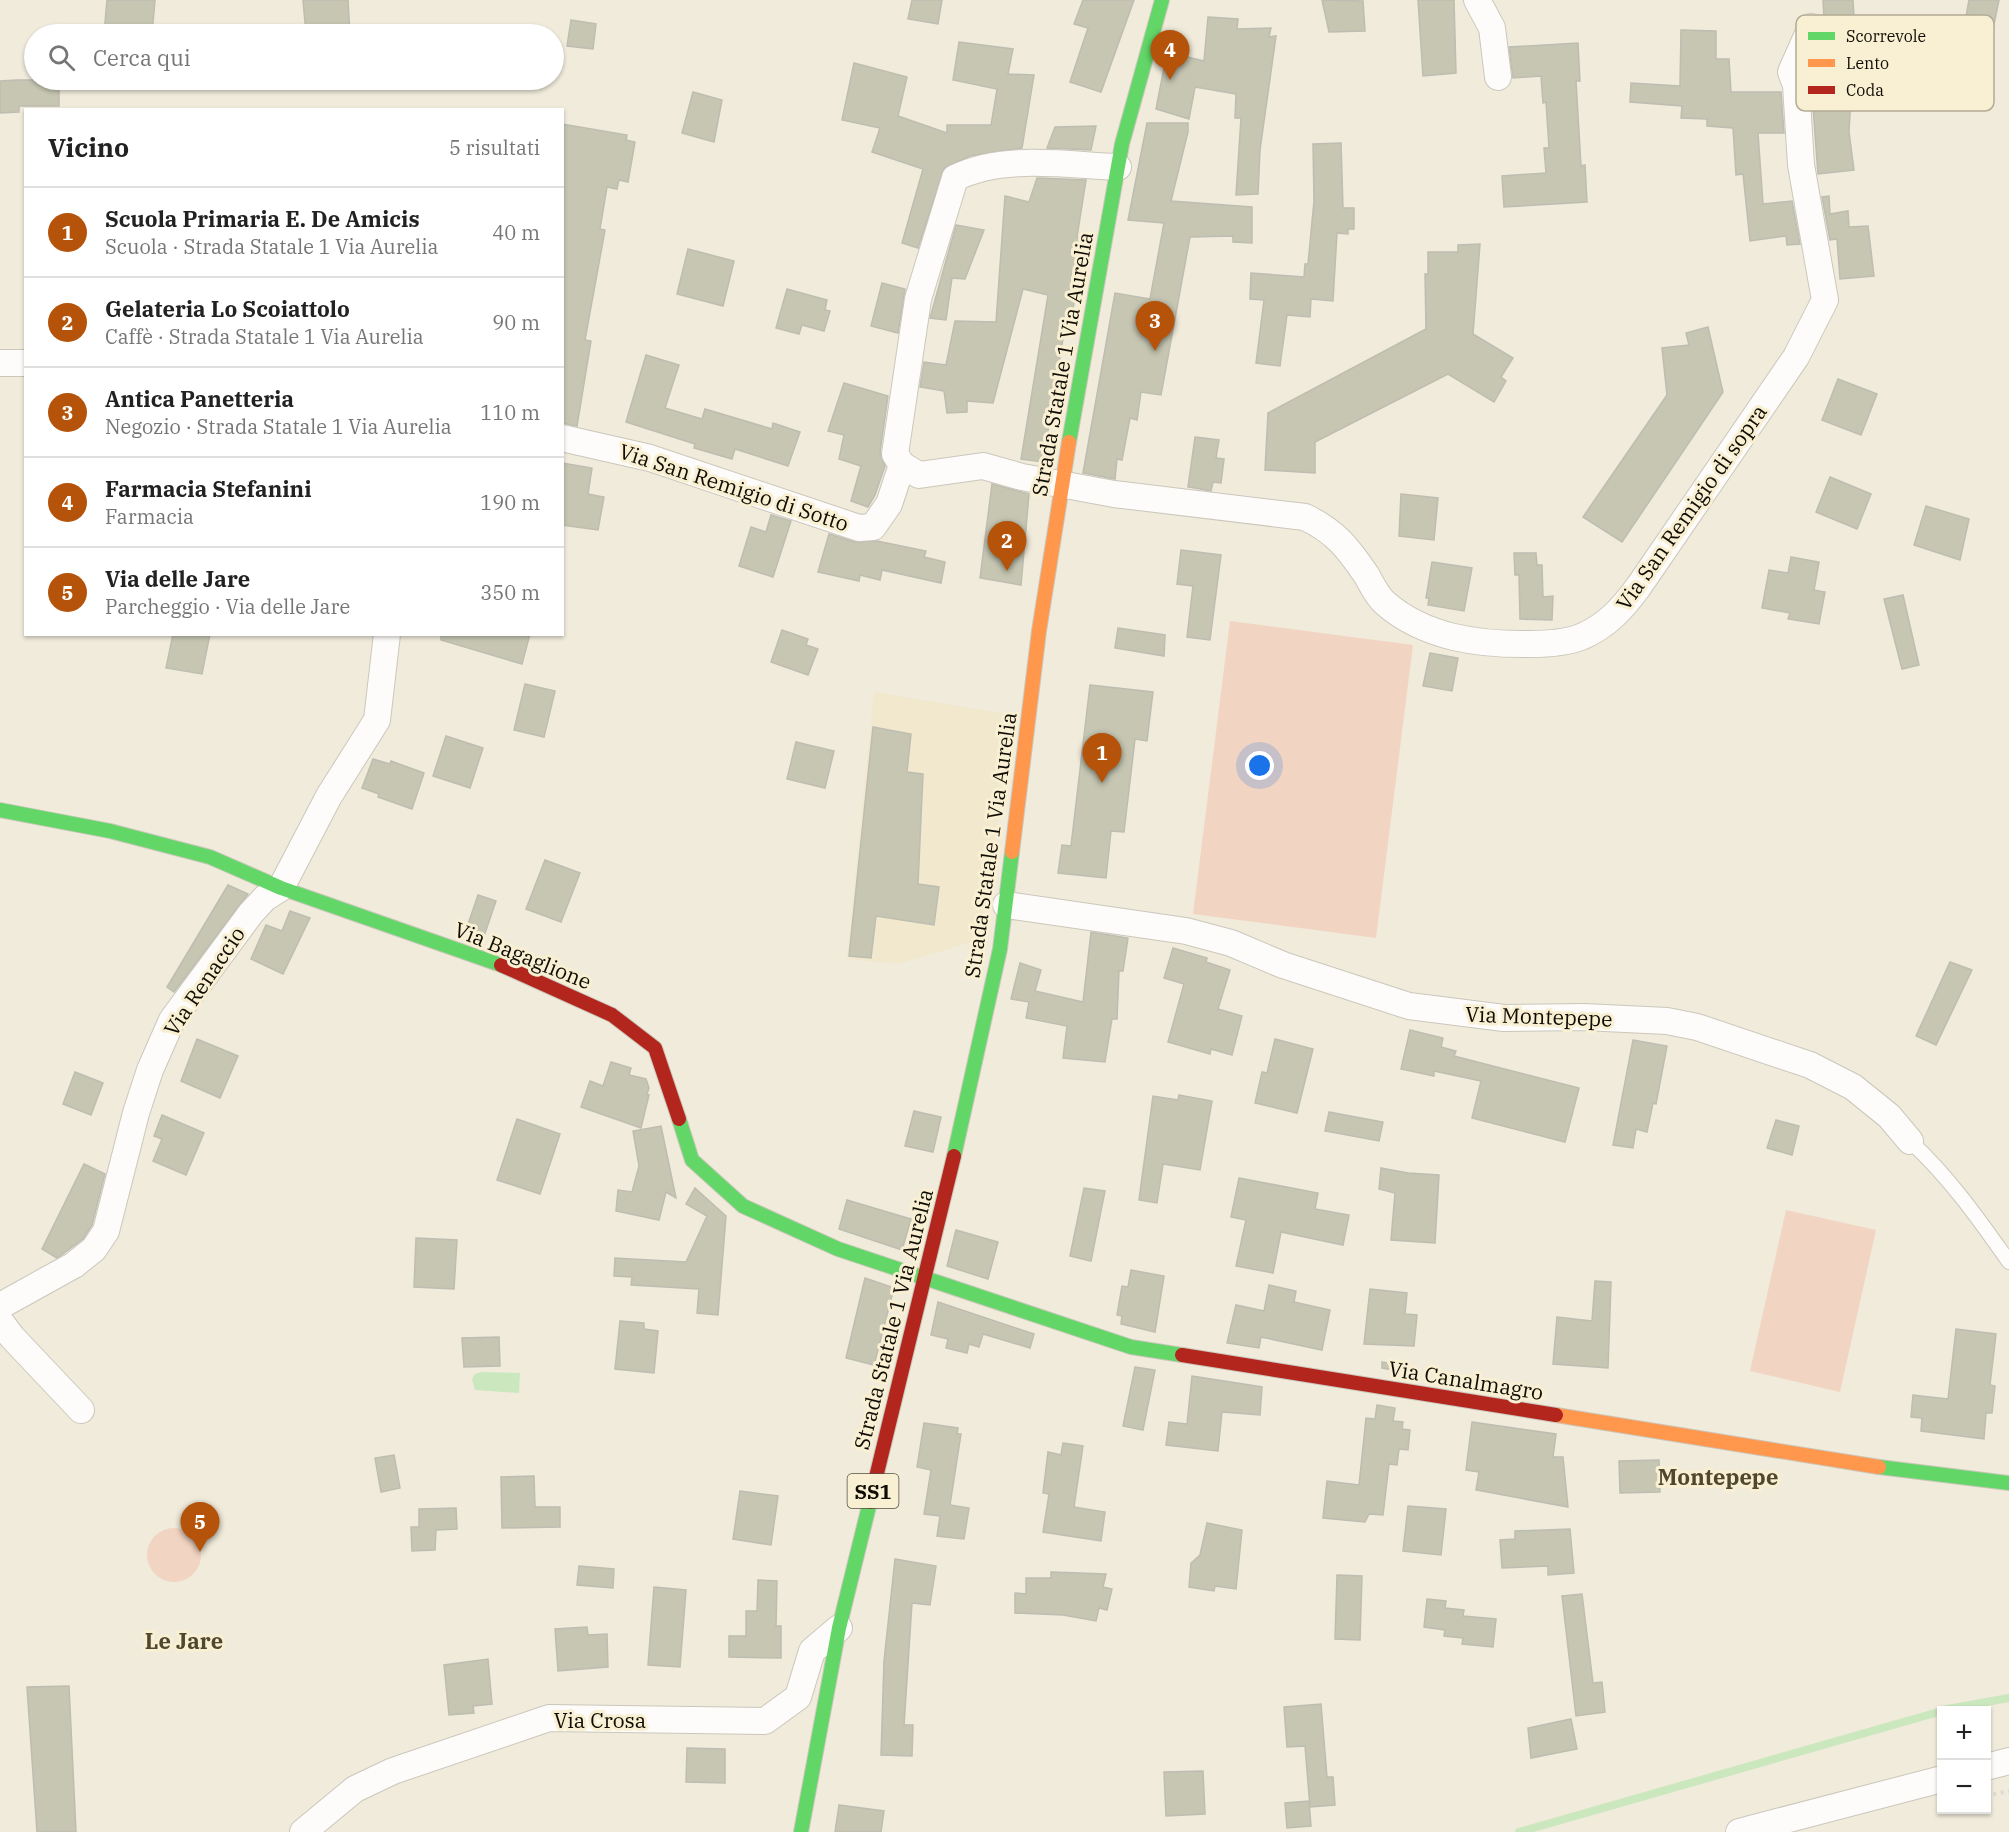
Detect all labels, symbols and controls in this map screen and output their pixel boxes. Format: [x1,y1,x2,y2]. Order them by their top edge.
legend [1796,15,1994,111]
search box [24,24,564,90]
text: Scorrevole [1846,26,1926,46]
pin: 4 [1150,31,1190,80]
icon: search [45,41,78,74]
text: Cerca qui [93,43,191,72]
text: Lento [1846,53,1889,73]
text: Coda [1846,80,1884,100]
text: Vicino [48,130,129,164]
text: 5 risultati [449,134,540,161]
text: Scuola Primaria E. De Amicis [105,204,420,233]
text: 1 [62,219,74,246]
text: 40 m [492,219,540,246]
street label: Strada Statale 1 Via Aurelia [1025,230,1099,498]
text: Scuola · Strada Statale 1 Via Aurelia [105,233,439,260]
text: Gelateria Lo Scoiattolo [105,294,350,323]
pin: 3 [1136,302,1174,351]
text: 2 [62,309,74,336]
text: 90 m [492,309,540,336]
text: Caffè · Strada Statale 1 Via Aurelia [105,323,424,350]
text: Antica Panetteria [105,384,294,413]
text: 3 [62,399,74,426]
text: 110 m [480,399,540,426]
street label: Via San Remigio di sopra [1609,399,1773,615]
text: Negozio · Strada Statale 1 Via Aurelia [105,413,452,440]
street label: Via San Remigio di Sotto [616,437,852,537]
text: Farmacia Stefanini [105,474,312,503]
text: 4 [62,489,74,516]
text: 190 m [480,489,540,516]
text: Farmacia [105,503,194,530]
pin: 2 [988,522,1026,571]
text: Via delle Jare [105,564,250,593]
text: 5 [62,579,74,606]
text: 350 m [480,579,540,606]
text: Parcheggio · Via delle Jare [105,593,350,620]
street label: Strada Statale 1 Via Aurelia [957,710,1023,980]
pin: 1 [1082,734,1122,783]
your location [1245,751,1274,780]
street label: Via Bagaglione [450,915,596,995]
street label: Via Renaccio [157,921,251,1041]
street label: Via Montepepe [1465,999,1613,1033]
street label: Strada Statale 1 Via Aurelia [847,1186,939,1452]
street label: Via Canalmagro [1387,1354,1545,1406]
district label: Montepepe [1658,1462,1778,1491]
road number: SS1 [848,1474,898,1508]
pin: 5 [180,1502,220,1552]
district label: Le Jare [145,1626,223,1655]
street label: Via Crosa [554,1706,646,1734]
map controls [1937,1706,1991,1814]
button: + [1937,1706,1991,1760]
button: − [1937,1760,1991,1814]

